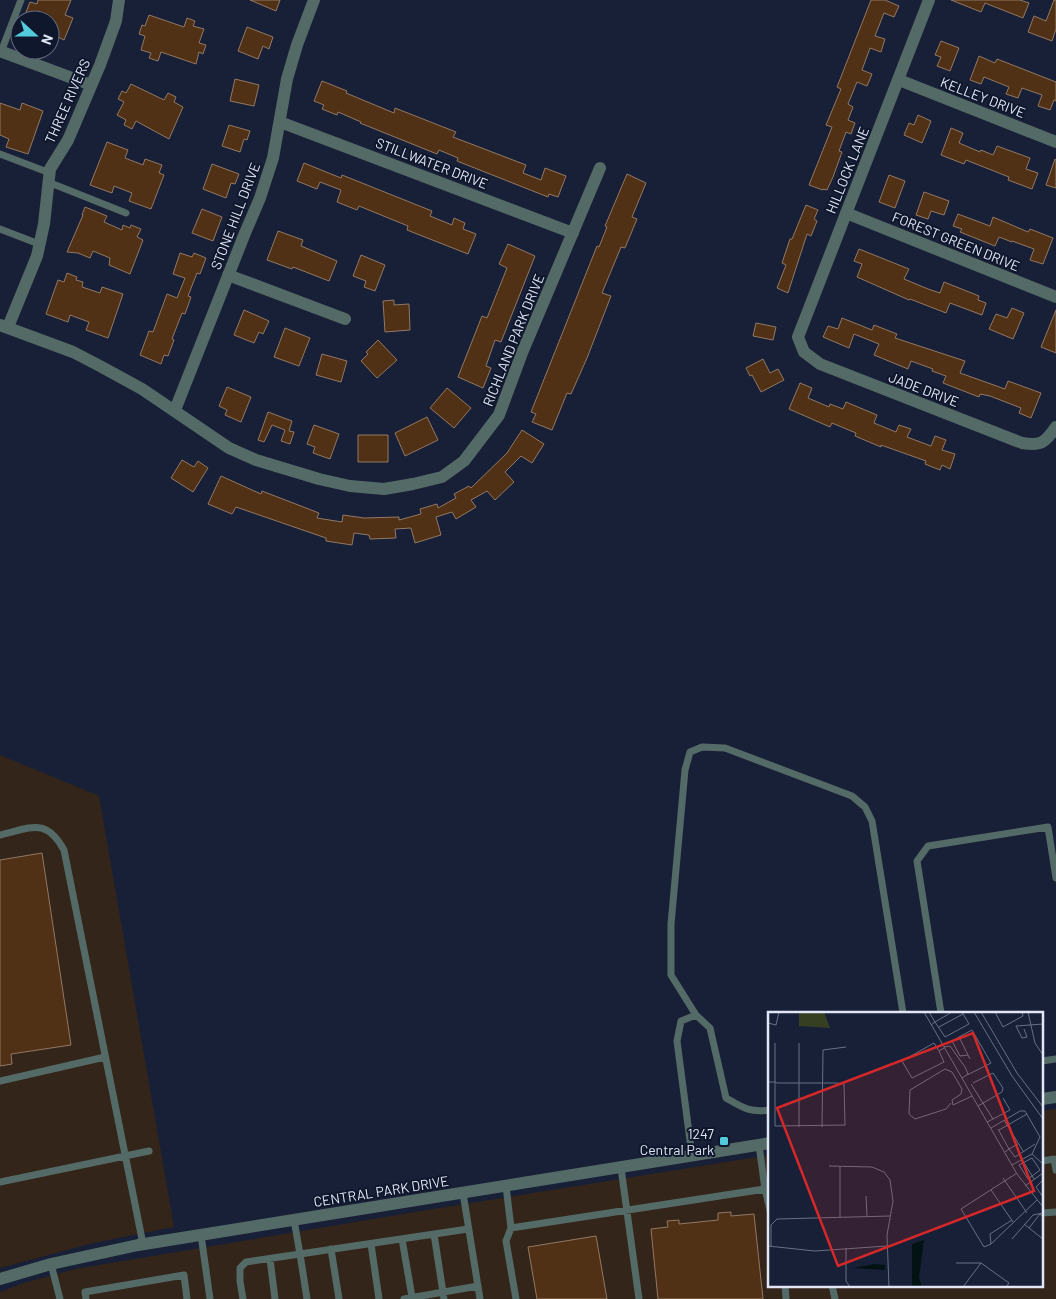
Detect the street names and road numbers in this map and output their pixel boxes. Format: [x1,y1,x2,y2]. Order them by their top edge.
street label: THREE RIVERS [41,56,93,146]
street label: KELLEY DRIVE [938,73,1028,121]
street label: HILLOCK LANE [822,124,872,216]
street label: STILLWATER DRIVE [374,134,490,192]
street label: STONE HILL DRIVE [207,160,263,272]
street label: FOREST GREEN DRIVE [890,208,1022,274]
street label: RICHLAND PARK DRIVE [479,271,547,409]
street label: JADE DRIVE [887,368,961,410]
street label: CENTRAL PARK DRIVE [312,1172,450,1210]

